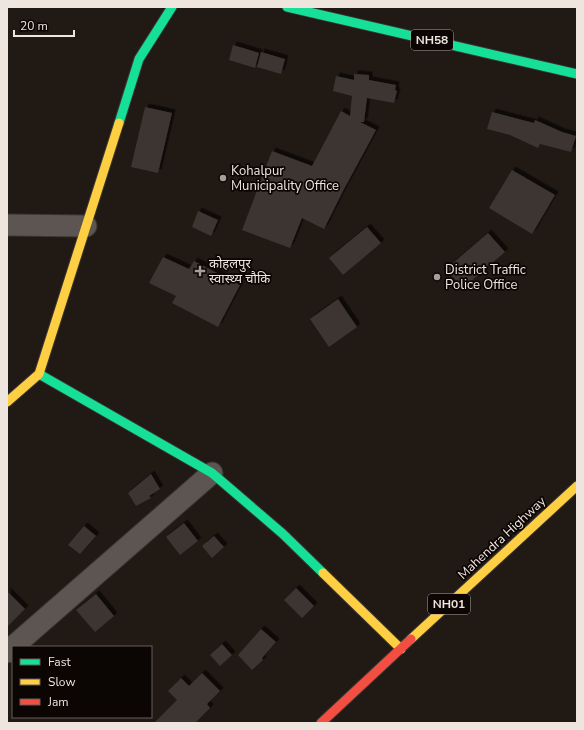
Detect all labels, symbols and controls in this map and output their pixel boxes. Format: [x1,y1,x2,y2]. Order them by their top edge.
scale bar [14,12,74,38]
text: 20 m [20,18,48,34]
road number: NH58 [411,30,453,50]
place label: Kohalpur Municipality Office [231,162,339,195]
marker: Kohalpur Municipality Office [218,173,228,183]
place label: कोहलपुर स्वास्थ्य चौकि [209,255,271,288]
place label: District Traffic Police Office [445,261,526,294]
marker: कोहलपुर स्वास्थ्य चौकि [194,265,206,277]
marker: District Traffic Police Office [432,272,442,282]
street label: Mahendra Highway [454,492,550,584]
road number: NH01 [428,594,470,614]
legend [12,646,152,718]
text: Fast [48,654,71,670]
text: Slow [48,674,76,690]
text: Jam [47,694,69,710]

